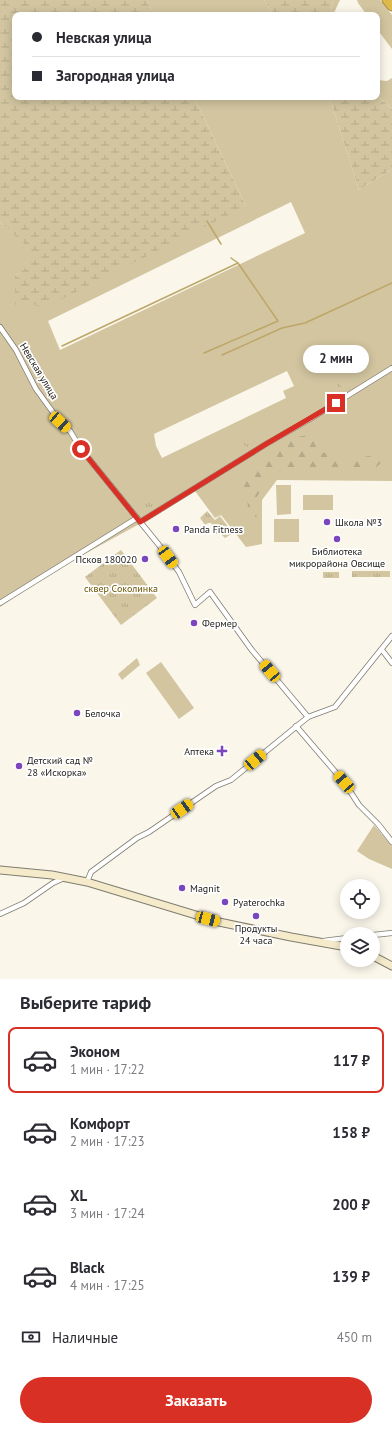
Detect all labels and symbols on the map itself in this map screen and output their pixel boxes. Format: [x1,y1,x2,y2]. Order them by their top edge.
street label: Невская улица [17,340,61,402]
callout: 2 мин [303,345,369,373]
route end [327,394,345,412]
car [47,410,73,434]
route start [72,440,90,458]
place label: Школа №3 [335,516,382,529]
marker: Школа №3 [322,517,332,527]
place label: Panda Fitness [184,523,243,536]
marker: Panda Fitness [171,524,181,534]
marker: Библиотека микрорайона Овсище [332,534,342,544]
car [156,544,180,570]
place label: Библиотека микрорайона Овсище [289,545,385,570]
place label: Псков 180020 [76,553,138,566]
marker: Псков 180020 [140,554,150,564]
park label: сквер Соколинка [84,582,158,595]
place label: Фермер [202,617,237,630]
marker: Фермер [189,618,199,628]
car [258,658,282,684]
place label: Белочка [85,707,120,720]
marker: Белочка [72,708,82,718]
place label: Аптека [184,745,214,758]
marker: Аптека [217,746,227,756]
car [242,748,268,772]
place label: Детский сад № 28 «Искорка» [27,754,93,779]
marker: Детский сад № 28 «Искорка» [14,761,24,771]
car [332,769,356,795]
car [169,797,195,821]
place label: Magnit [190,882,220,895]
marker: Magnit [177,883,187,893]
place label: Pyaterochka [233,896,285,909]
marker: Pyaterochka [220,897,230,907]
car [195,910,221,928]
marker: Продукты 24 часа [251,911,261,921]
place label: Продукты 24 часа [235,922,277,947]

